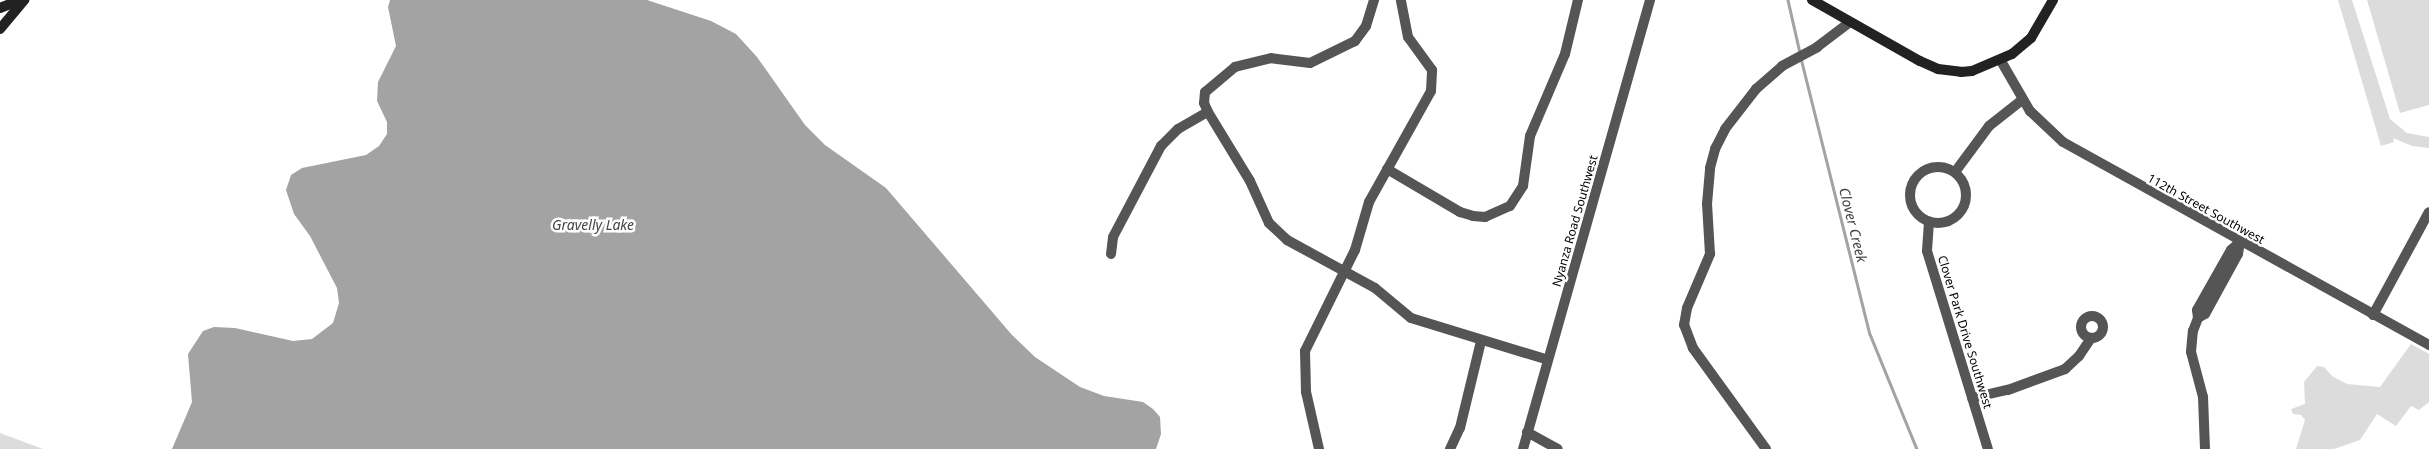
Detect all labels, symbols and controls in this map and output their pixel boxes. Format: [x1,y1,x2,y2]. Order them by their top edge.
street label: Nyanza Road Southwest [1549,154,1601,288]
street label: 112th Street Southwest [2145,171,2267,247]
water label: Clover Creek [1836,186,1870,264]
water label: Gravelly Lake [552,217,634,233]
street label: Clover Park Drive Southwest [1935,254,1995,410]

